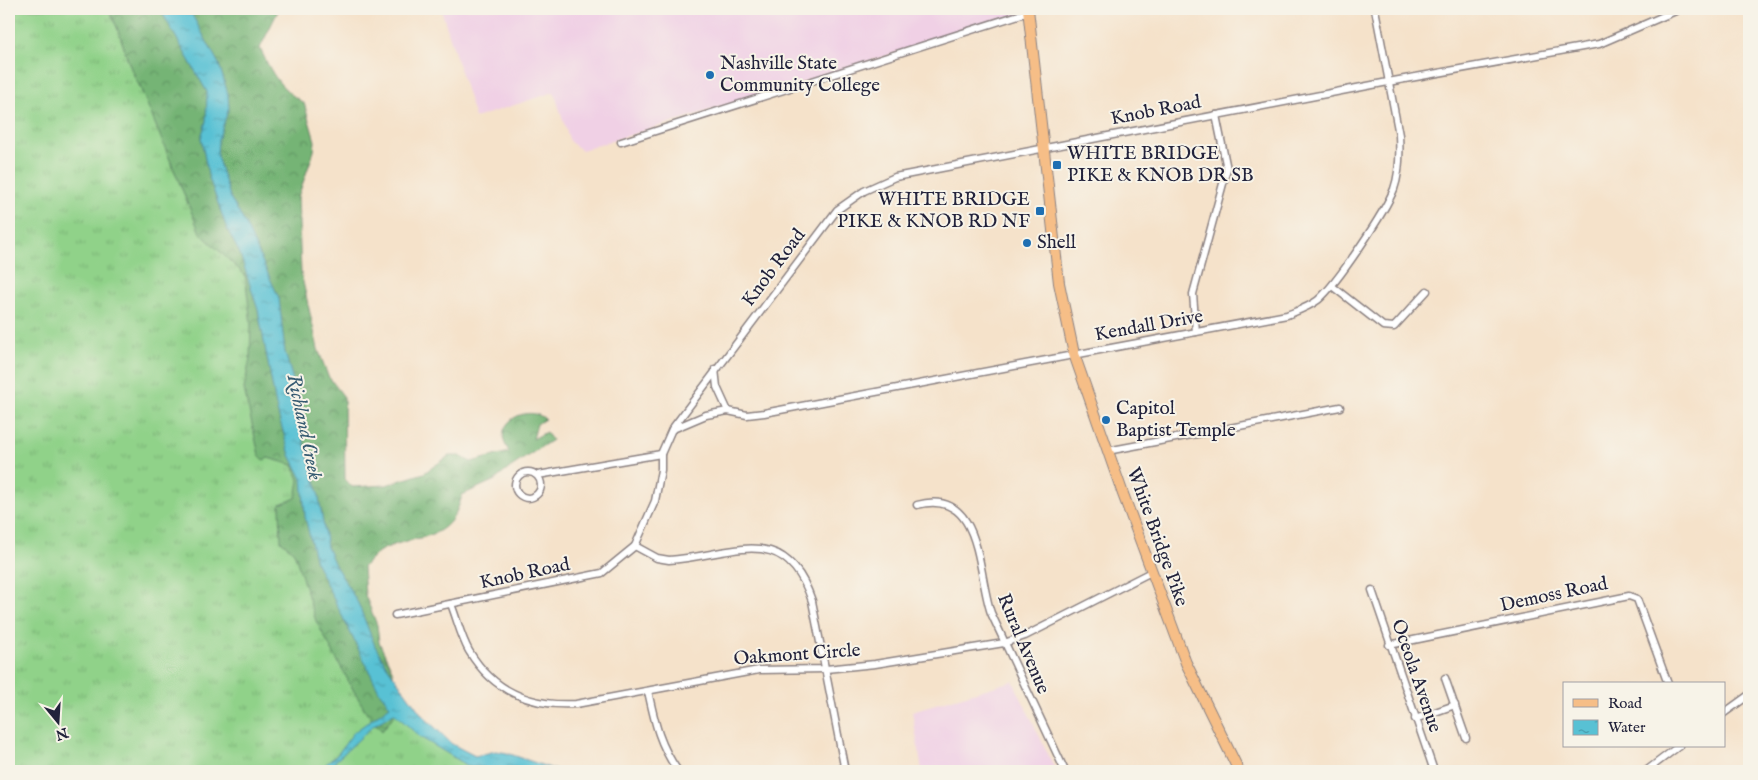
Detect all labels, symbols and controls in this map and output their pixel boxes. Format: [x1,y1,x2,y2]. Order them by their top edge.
place label: Nashville State Community College [720,52,880,98]
marker: Nashville State Community College [704,69,716,81]
street label: Knob Road [1109,90,1204,131]
place label: WHITE BRIDGE PIKE & KNOB DR SB [1067,142,1254,188]
marker: WHITE BRIDGE PIKE & KNOB DR SB [1051,159,1063,171]
place label: WHITE BRIDGE PIKE & KNOB RD NF [837,188,1030,234]
marker: WHITE BRIDGE PIKE & KNOB RD NF [1034,205,1046,217]
street label: Knob Road [737,224,812,312]
place label: Shell [1037,231,1077,255]
marker: Shell [1021,237,1033,249]
street label: Kendall Drive [1093,305,1205,347]
water label: Richland Creek [281,372,327,482]
place label: Capitol Baptist Temple [1116,397,1236,443]
marker: Capitol Baptist Temple [1100,414,1112,426]
street label: White Bridge Pike [1121,464,1193,610]
street label: Knob Road [478,553,573,595]
street label: Demoss Road [1498,572,1611,618]
street label: Rural Avenue [991,590,1055,698]
street label: Oceola Avenue [1385,616,1447,736]
street label: Oakmont Circle [733,639,862,671]
legend [1563,682,1726,748]
text: Road [1608,694,1643,713]
north arrow [32,698,82,748]
text: Water [1608,718,1646,737]
text: N [53,723,71,744]

